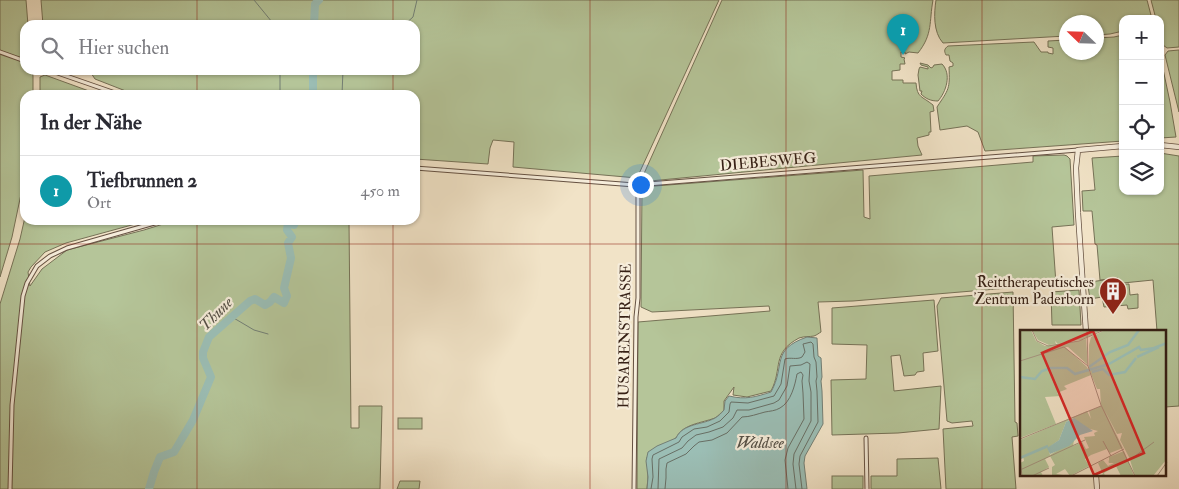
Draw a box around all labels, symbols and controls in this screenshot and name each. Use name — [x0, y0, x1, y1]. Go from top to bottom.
pin: 1 — [887, 14, 919, 55]
north arrow — [1059, 15, 1104, 60]
map controls — [1119, 15, 1164, 195]
button: + — [1119, 15, 1164, 60]
search box — [20, 20, 420, 75]
icon: search — [38, 34, 66, 62]
text: Hier suchen — [78, 36, 169, 60]
button: − — [1119, 60, 1164, 105]
button: locate — [1119, 105, 1164, 150]
text: In der Nähe — [40, 109, 142, 136]
street label: DIEBESWEG — [719, 148, 817, 176]
button: layers — [1119, 150, 1164, 195]
text: Tiefbrunnen 2 — [87, 169, 197, 193]
your location — [628, 172, 654, 198]
text: 1 — [53, 181, 59, 201]
text: 450 m — [361, 181, 400, 201]
text: Ort — [87, 193, 111, 213]
street label: HUSARENSTRASSE — [614, 263, 636, 409]
place label: Reittherapeutisches Zentrum Paderborn — [974, 273, 1094, 309]
building icon: Reittherapeutisches Zentrum Paderborn — [1098, 276, 1128, 315]
water label: Thune — [195, 293, 237, 335]
inset map — [1020, 330, 1166, 476]
water label: Waldsee — [736, 433, 785, 453]

